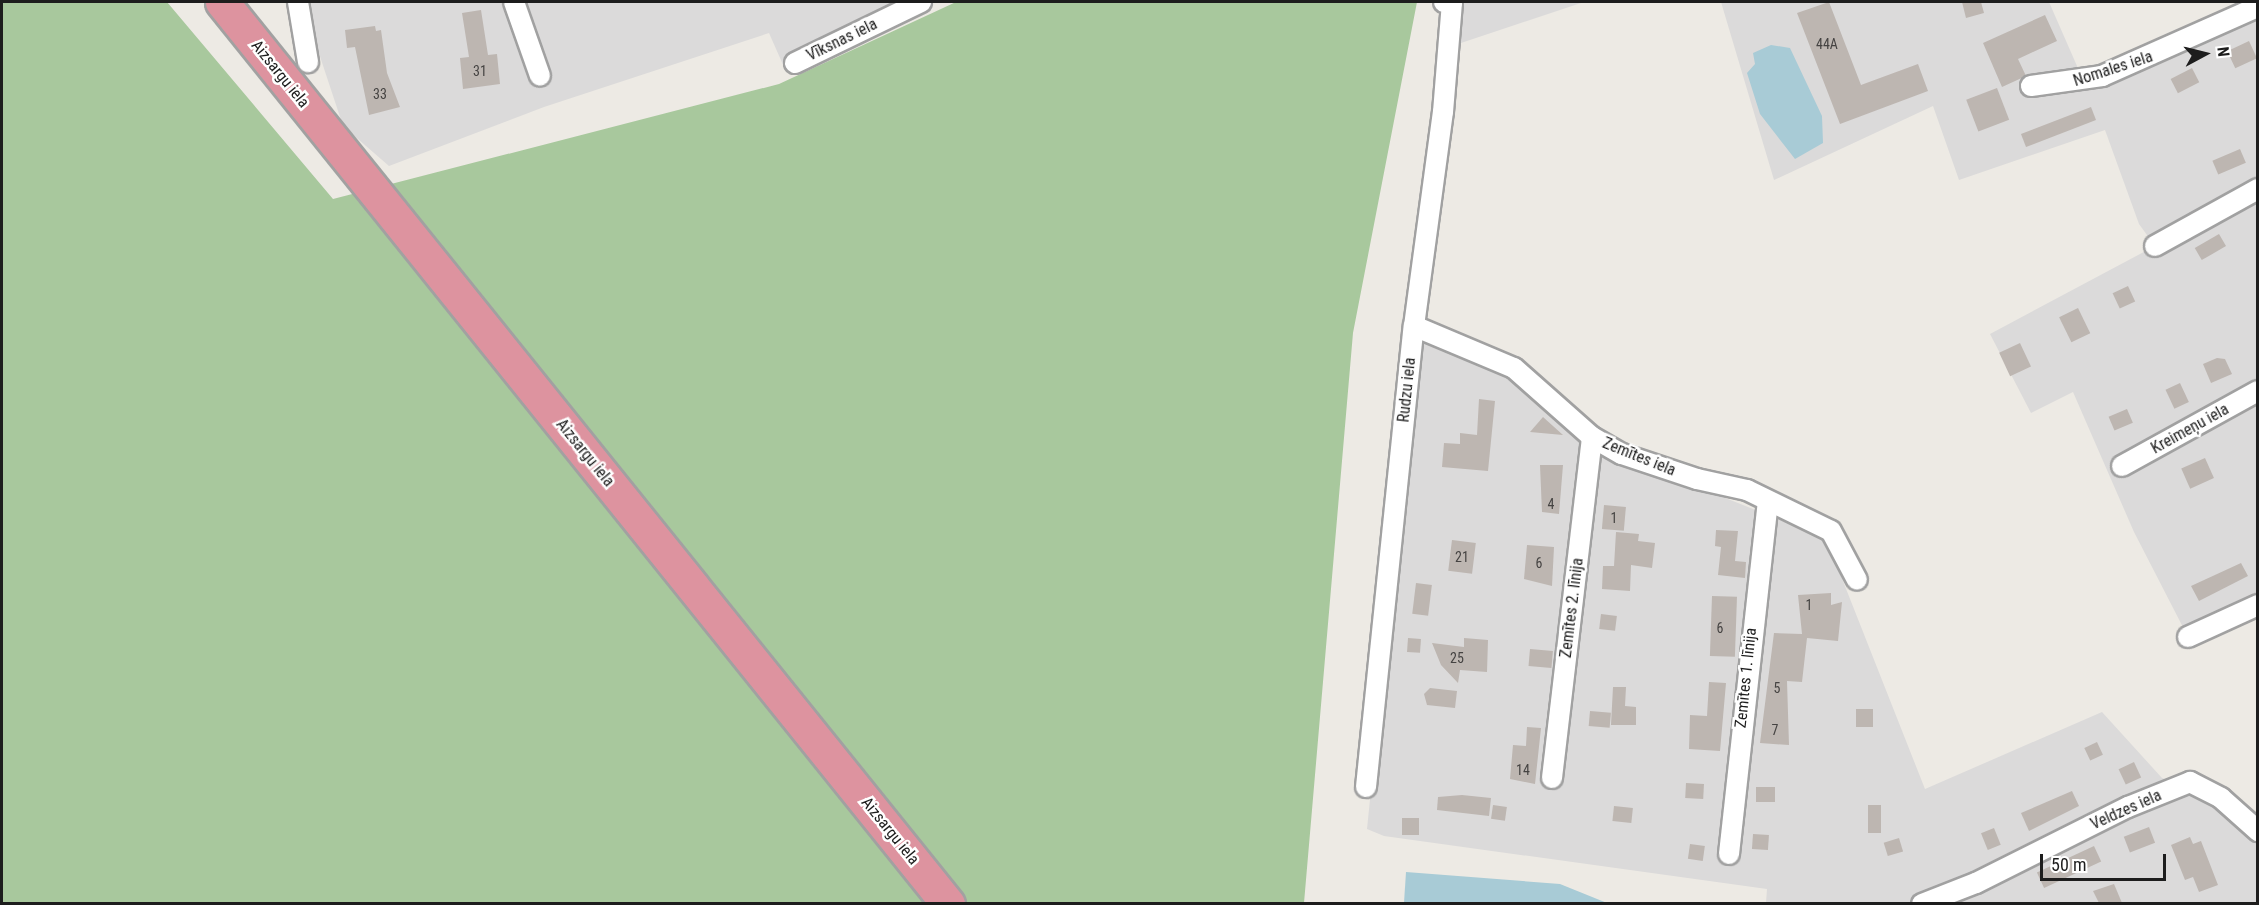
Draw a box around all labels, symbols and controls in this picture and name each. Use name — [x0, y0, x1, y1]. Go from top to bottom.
street label: Vīksnas iela — [804, 15, 880, 65]
north arrow — [2175, 24, 2235, 84]
street label: Aizsargu iela — [247, 36, 313, 112]
house number: 44A — [1816, 36, 1838, 52]
text: N — [2213, 46, 2233, 58]
street label: Nomales iela — [2071, 47, 2155, 91]
house number: 31 — [473, 63, 487, 79]
house number: 33 — [373, 86, 387, 102]
street label: Rudzu iela — [1394, 357, 1420, 423]
street label: Kreimeņu iela — [2148, 400, 2232, 458]
street label: Aizsargu iela — [552, 415, 618, 491]
street label: Zemītes iela — [1600, 434, 1678, 480]
house number: 4 — [1548, 496, 1554, 512]
house number: 1 — [1611, 510, 1617, 526]
house number: 21 — [1455, 549, 1469, 565]
house number: 6 — [1536, 555, 1542, 571]
street label: Zemītes 2. līnija — [1556, 557, 1588, 659]
house number: 1 — [1806, 597, 1812, 613]
house number: 6 — [1717, 620, 1723, 636]
street label: Zemītes 1. līnija — [1731, 627, 1761, 729]
house number: 25 — [1450, 650, 1464, 666]
house number: 5 — [1774, 680, 1780, 696]
house number: 7 — [1772, 722, 1778, 738]
house number: 14 — [1516, 762, 1530, 778]
street label: Veldzes iela — [2088, 786, 2164, 834]
street label: Aizsargu iela — [857, 793, 923, 869]
scale bar — [2043, 842, 2169, 880]
text: 50 m — [2051, 854, 2086, 875]

